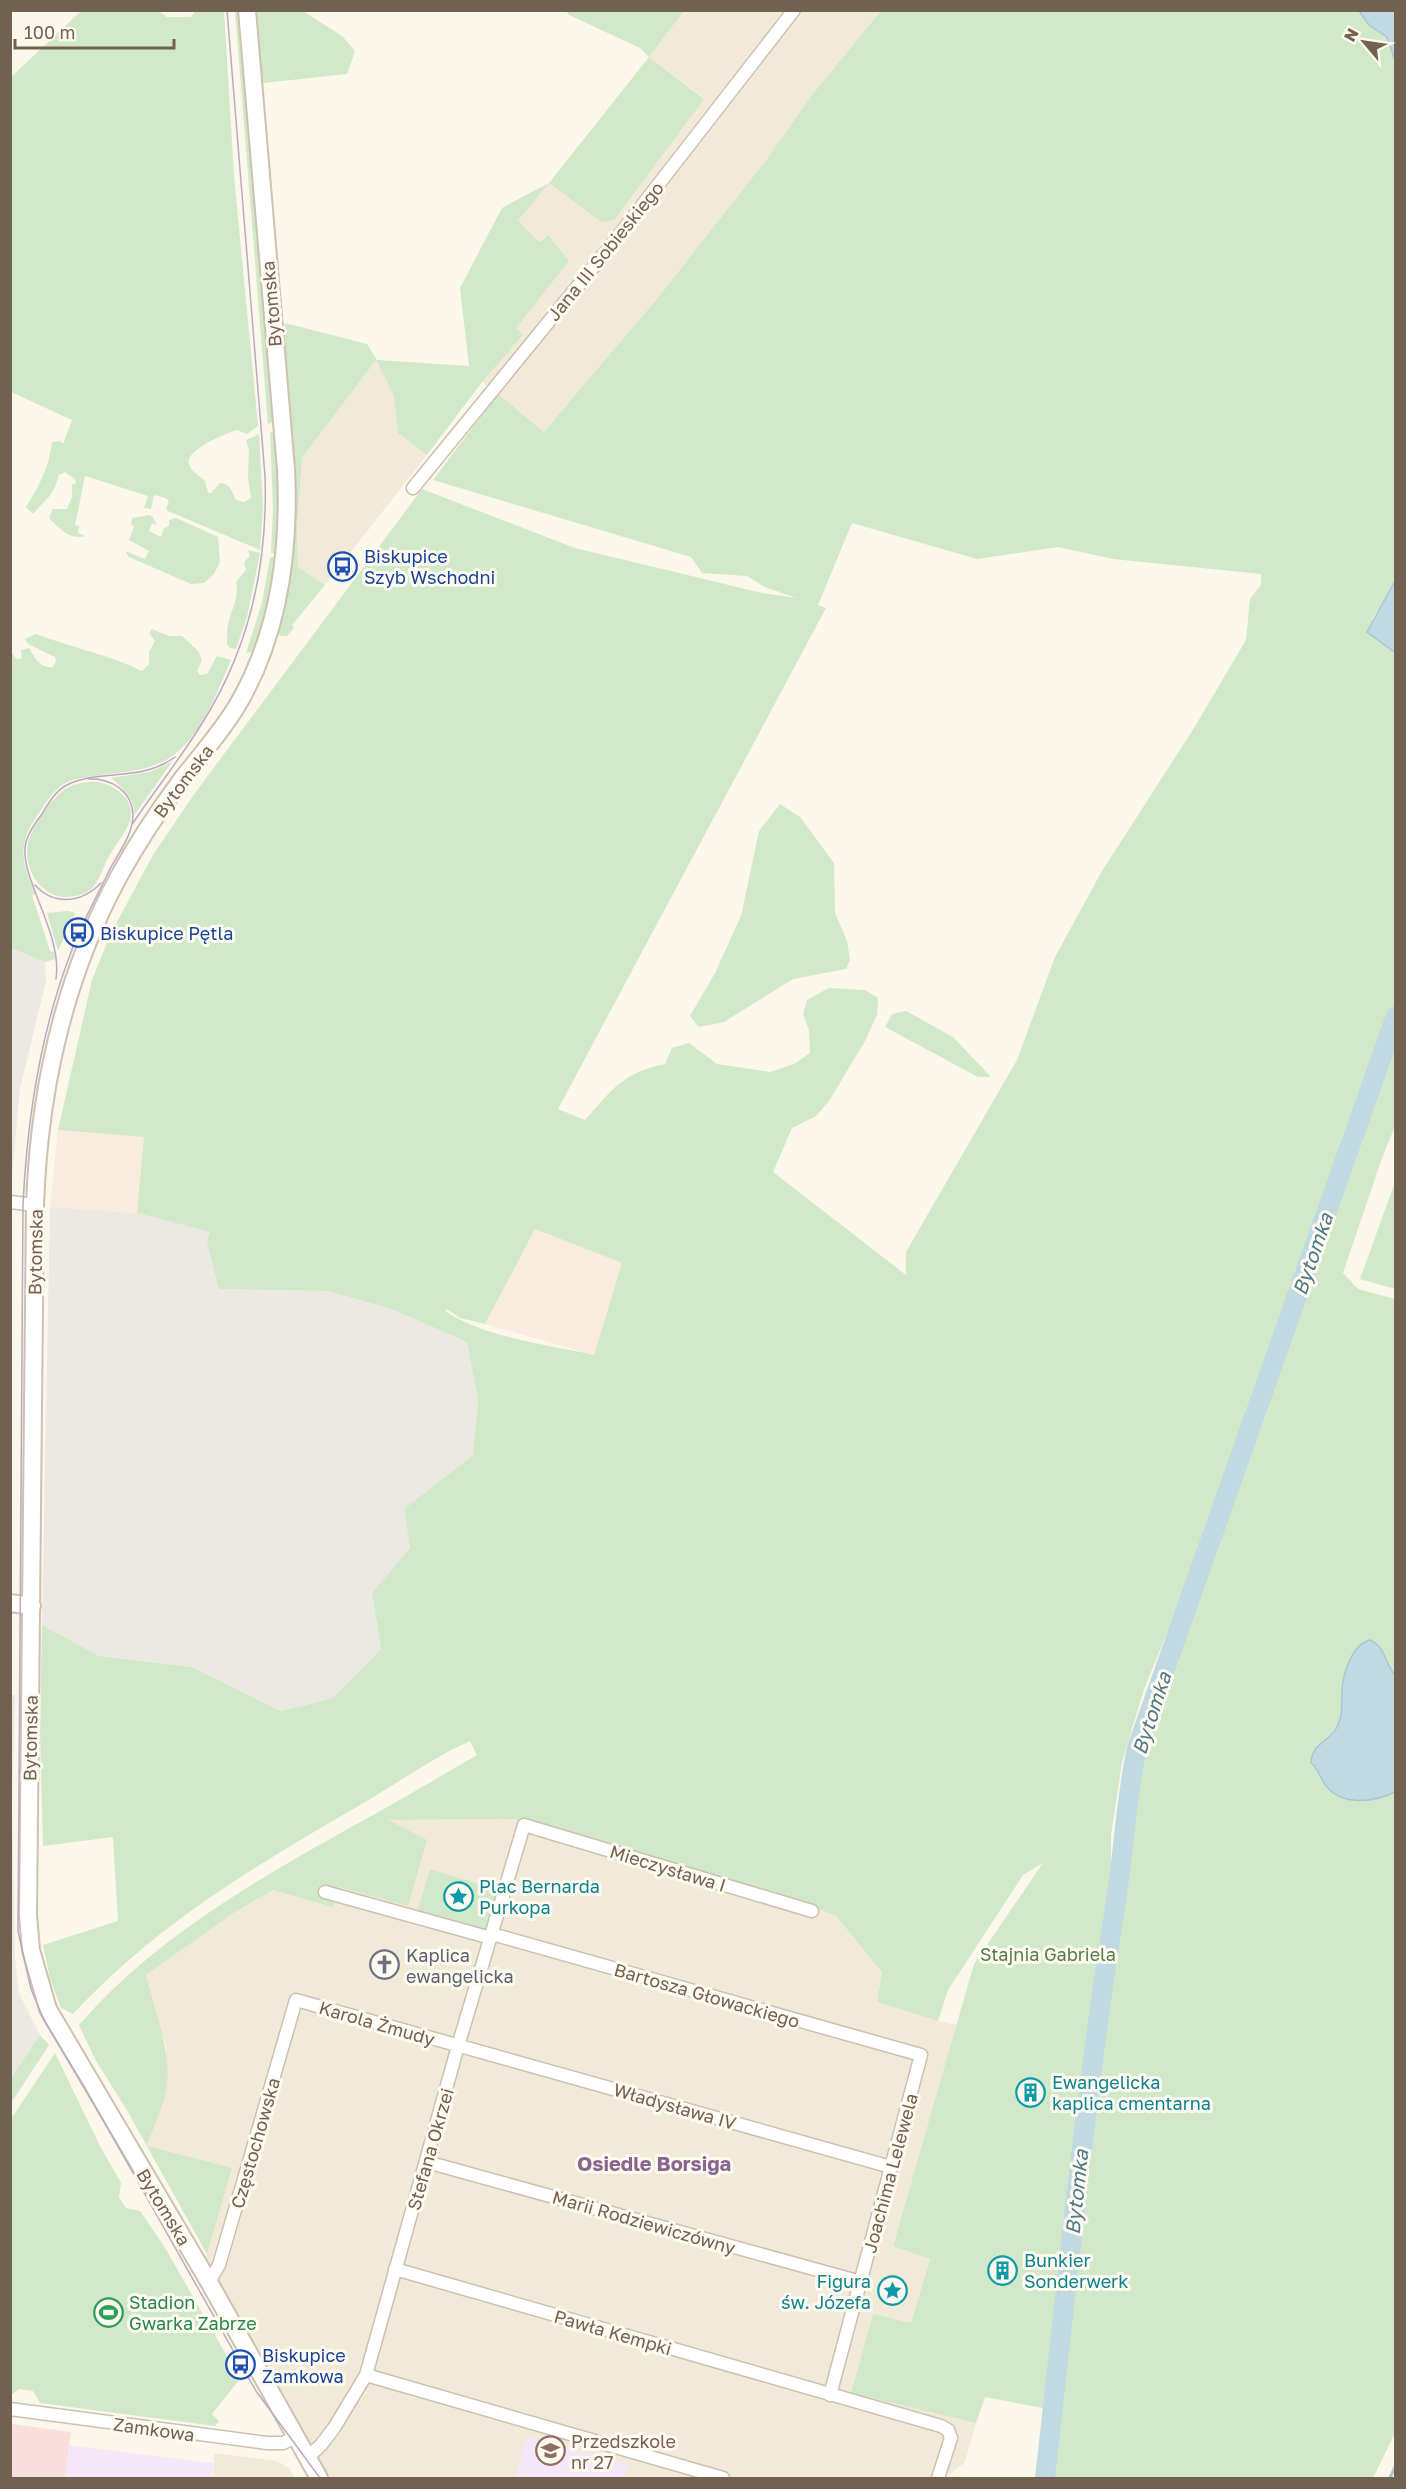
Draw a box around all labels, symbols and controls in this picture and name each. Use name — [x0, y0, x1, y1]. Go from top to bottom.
scale bar — [15, 12, 174, 50]
north arrow — [1334, 12, 1394, 72]
text: 100 m — [24, 21, 75, 43]
text: N — [1339, 25, 1363, 45]
street label: Jana III Sobieskiego — [542, 177, 668, 325]
street label: Bytomska — [256, 260, 286, 348]
place label: Biskupice Szyb Wschodni — [364, 545, 495, 588]
bus stop icon: Biskupice Szyb Wschodni — [327, 550, 359, 582]
street label: Bytomska — [148, 740, 218, 822]
bus stop icon: Biskupice Pętla — [63, 917, 95, 949]
place label: Biskupice Pętla — [100, 922, 233, 944]
street label: Bytomska — [23, 1209, 47, 1295]
water label: Bytomka — [1287, 1209, 1338, 1298]
water label: Bytomka — [1126, 1668, 1177, 1757]
street label: Bytomska — [18, 1695, 42, 1781]
street label: Mieczysława I — [607, 1840, 729, 1896]
place label: Plac Bernarda Purkopa — [479, 1875, 600, 1918]
place icon: Plac Bernarda Purkopa — [442, 1880, 474, 1912]
park label: Stajnia Gabriela — [980, 1943, 1116, 1965]
place label: Kaplica ewangelicka — [406, 1944, 514, 1987]
church icon: Kaplica ewangelicka — [369, 1949, 401, 1981]
street label: Bartosza Głowackiego — [612, 1958, 802, 2032]
street label: Karola Żmudy — [317, 1996, 437, 2050]
place label: Ewangelicka kaplica cmentarna — [1052, 2071, 1211, 2114]
street label: Częstochowska — [226, 2075, 284, 2211]
building icon: Ewangelicka kaplica cmentarna — [1015, 2076, 1047, 2108]
street label: Władysława IV — [611, 2078, 739, 2134]
street label: Stefana Okrzei — [402, 2085, 458, 2213]
street label: Joachima Lelewela — [858, 2091, 922, 2255]
water label: Bytomka — [1060, 2148, 1093, 2236]
district label: Osiedle Borsiga — [577, 2151, 731, 2175]
street label: Bytomska — [132, 2164, 196, 2250]
street label: Marii Rodziewiczówny — [550, 2185, 738, 2259]
place label: Bunkier Sonderwerk — [1024, 2249, 1128, 2292]
building icon: Bunkier Sonderwerk — [987, 2254, 1019, 2286]
place label: Figura św. Józefa — [781, 2270, 871, 2313]
place icon: Figura św. Józefa — [876, 2275, 908, 2307]
place label: Stadion Gwarka Zabrze — [129, 2291, 257, 2334]
sports icon: Stadion Gwarka Zabrze — [92, 2296, 124, 2328]
street label: Pawła Kempki — [552, 2305, 674, 2359]
place label: Biskupice Zamkowa — [262, 2344, 346, 2387]
bus stop icon: Biskupice Zamkowa — [225, 2349, 257, 2381]
street label: Zamkowa — [112, 2412, 196, 2446]
place label: Przedszkole nr 27 — [571, 2430, 676, 2473]
school or university icon: Przedszkole nr 27 — [534, 2435, 566, 2467]

